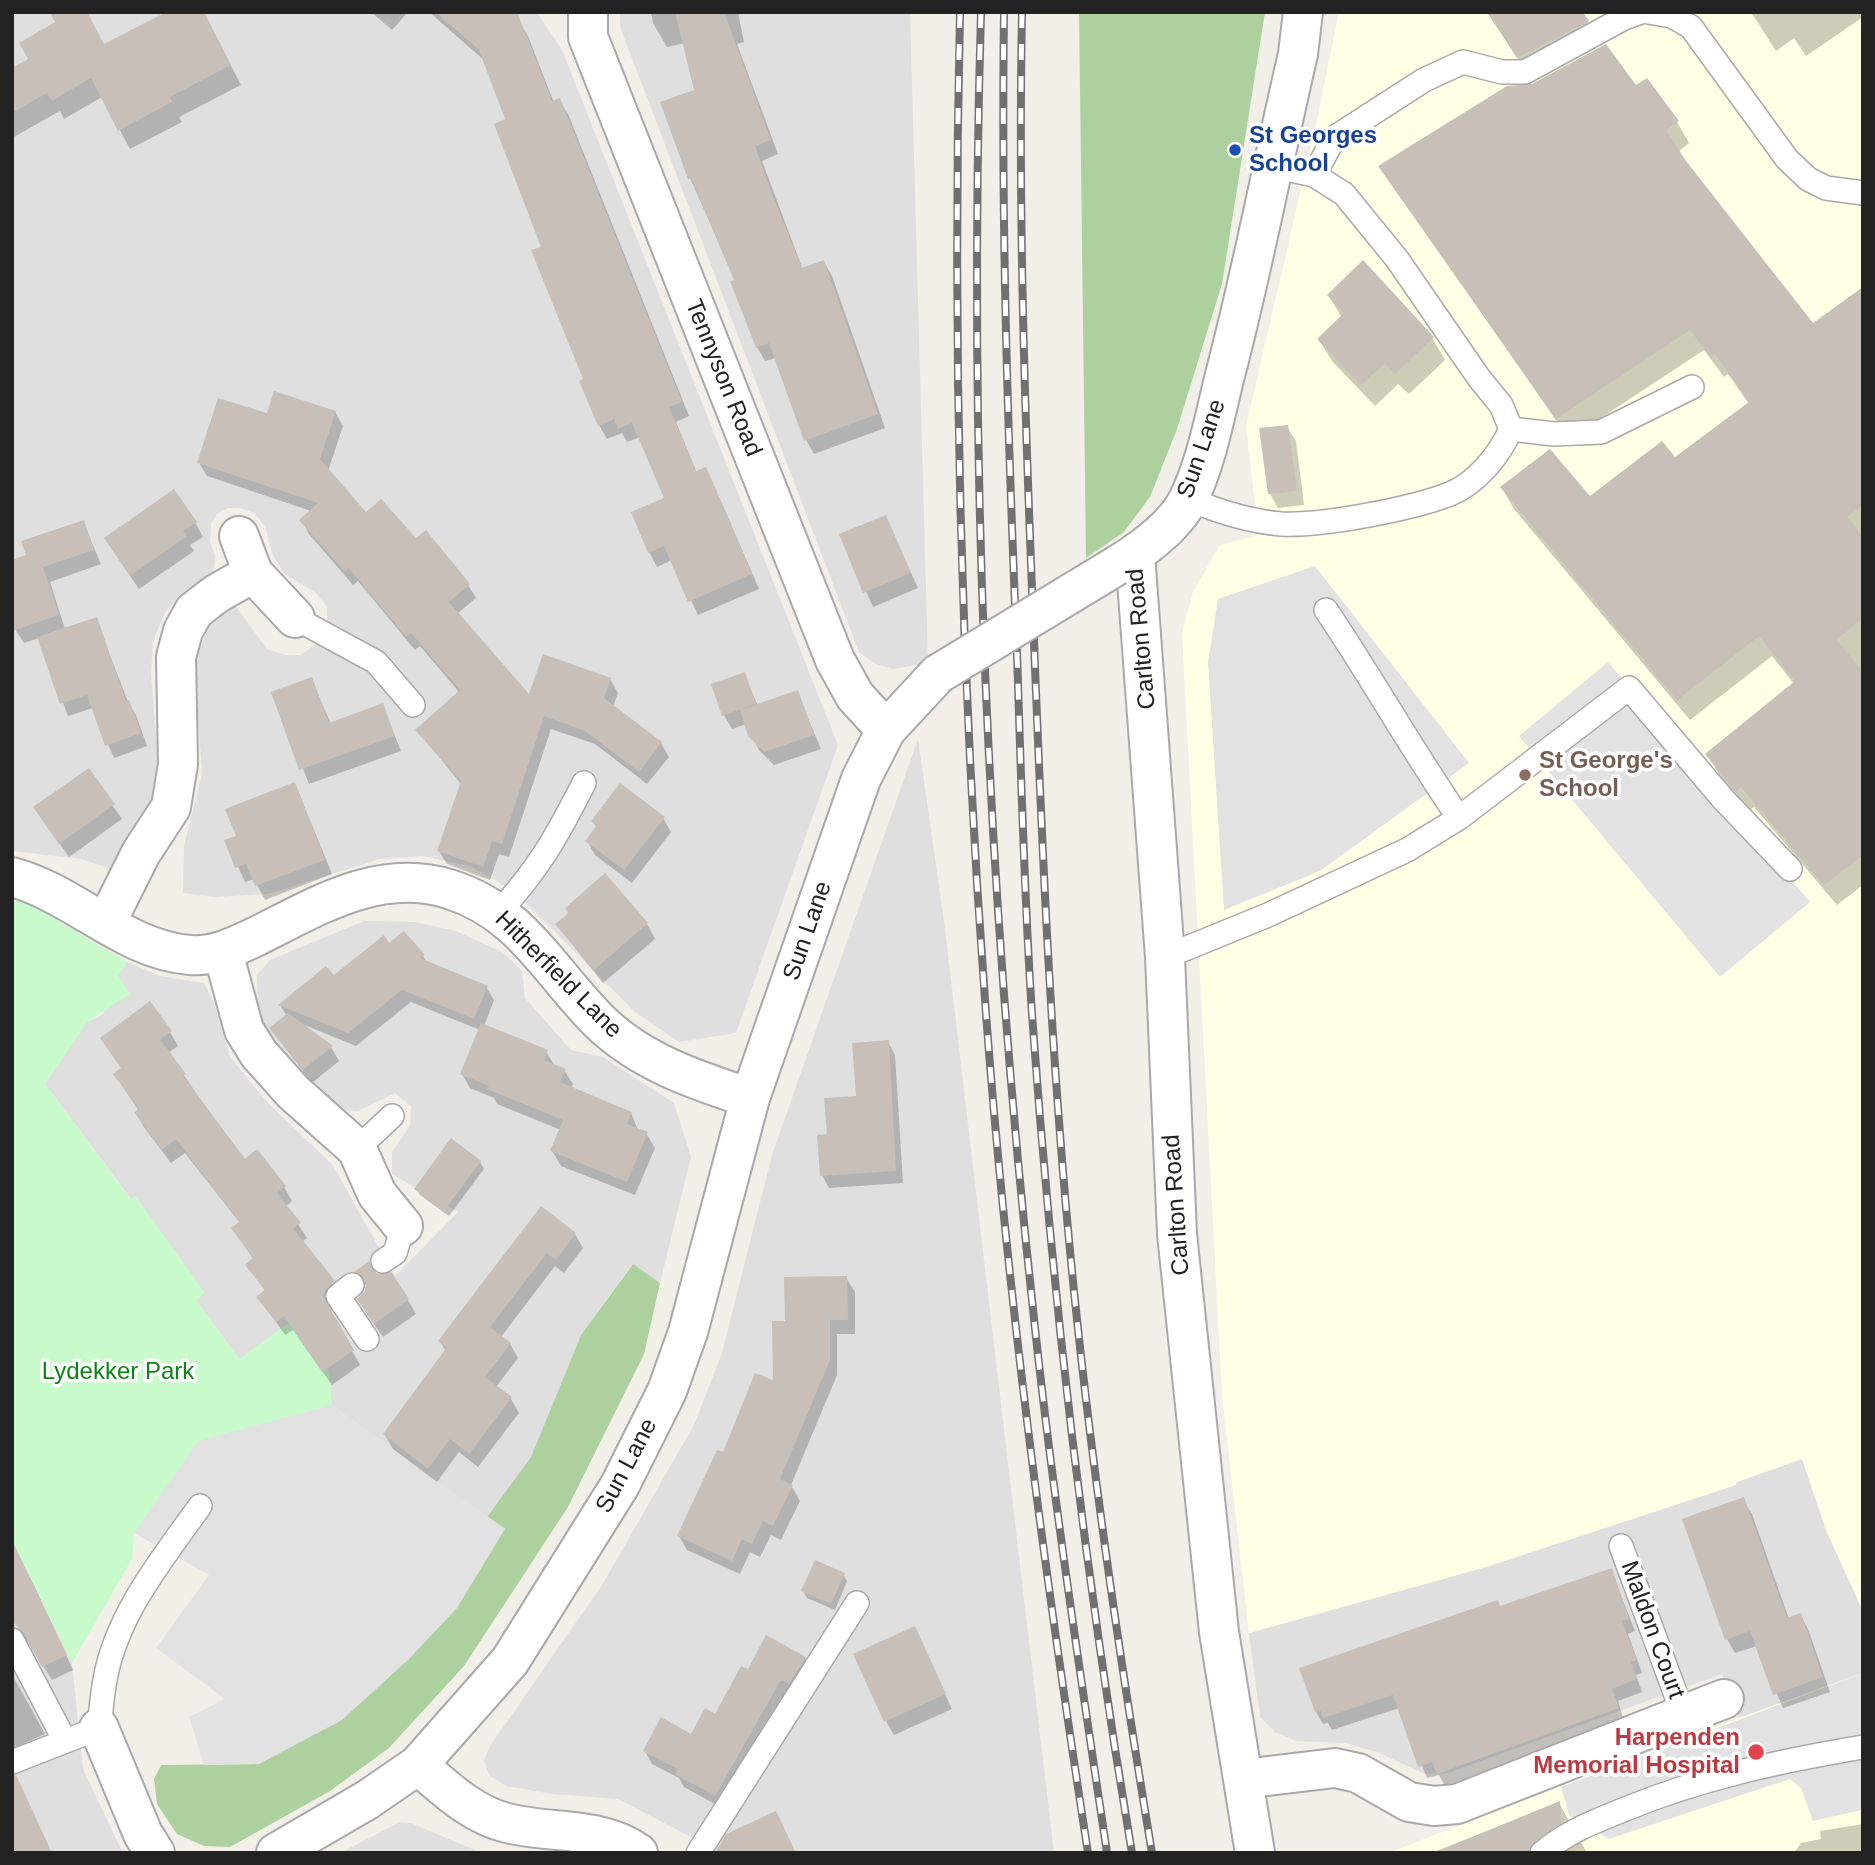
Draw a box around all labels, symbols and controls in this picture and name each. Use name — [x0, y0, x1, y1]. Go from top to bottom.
place label: St Georges School — [1249, 122, 1377, 178]
marker: St Georges School — [1227, 142, 1243, 158]
street label: Tennyson Road — [678, 295, 768, 461]
street label: Sun Lane — [1172, 396, 1232, 502]
street label: Carlton Road — [1121, 567, 1163, 711]
place label: St George's School — [1539, 747, 1673, 803]
marker: St George's School — [1517, 767, 1533, 783]
street label: Sun Lane — [778, 878, 838, 984]
street label: Hitherfield Lane — [488, 905, 628, 1045]
street label: Carlton Road — [1158, 1133, 1196, 1277]
park label: Lydekker Park — [42, 1358, 194, 1386]
street label: Sun Lane — [590, 1414, 664, 1518]
street label: Maldon Court — [1614, 1557, 1690, 1703]
place label: Harpenden Memorial Hospital — [1533, 1724, 1740, 1780]
marker: Harpenden Memorial Hospital — [1746, 1742, 1766, 1762]

